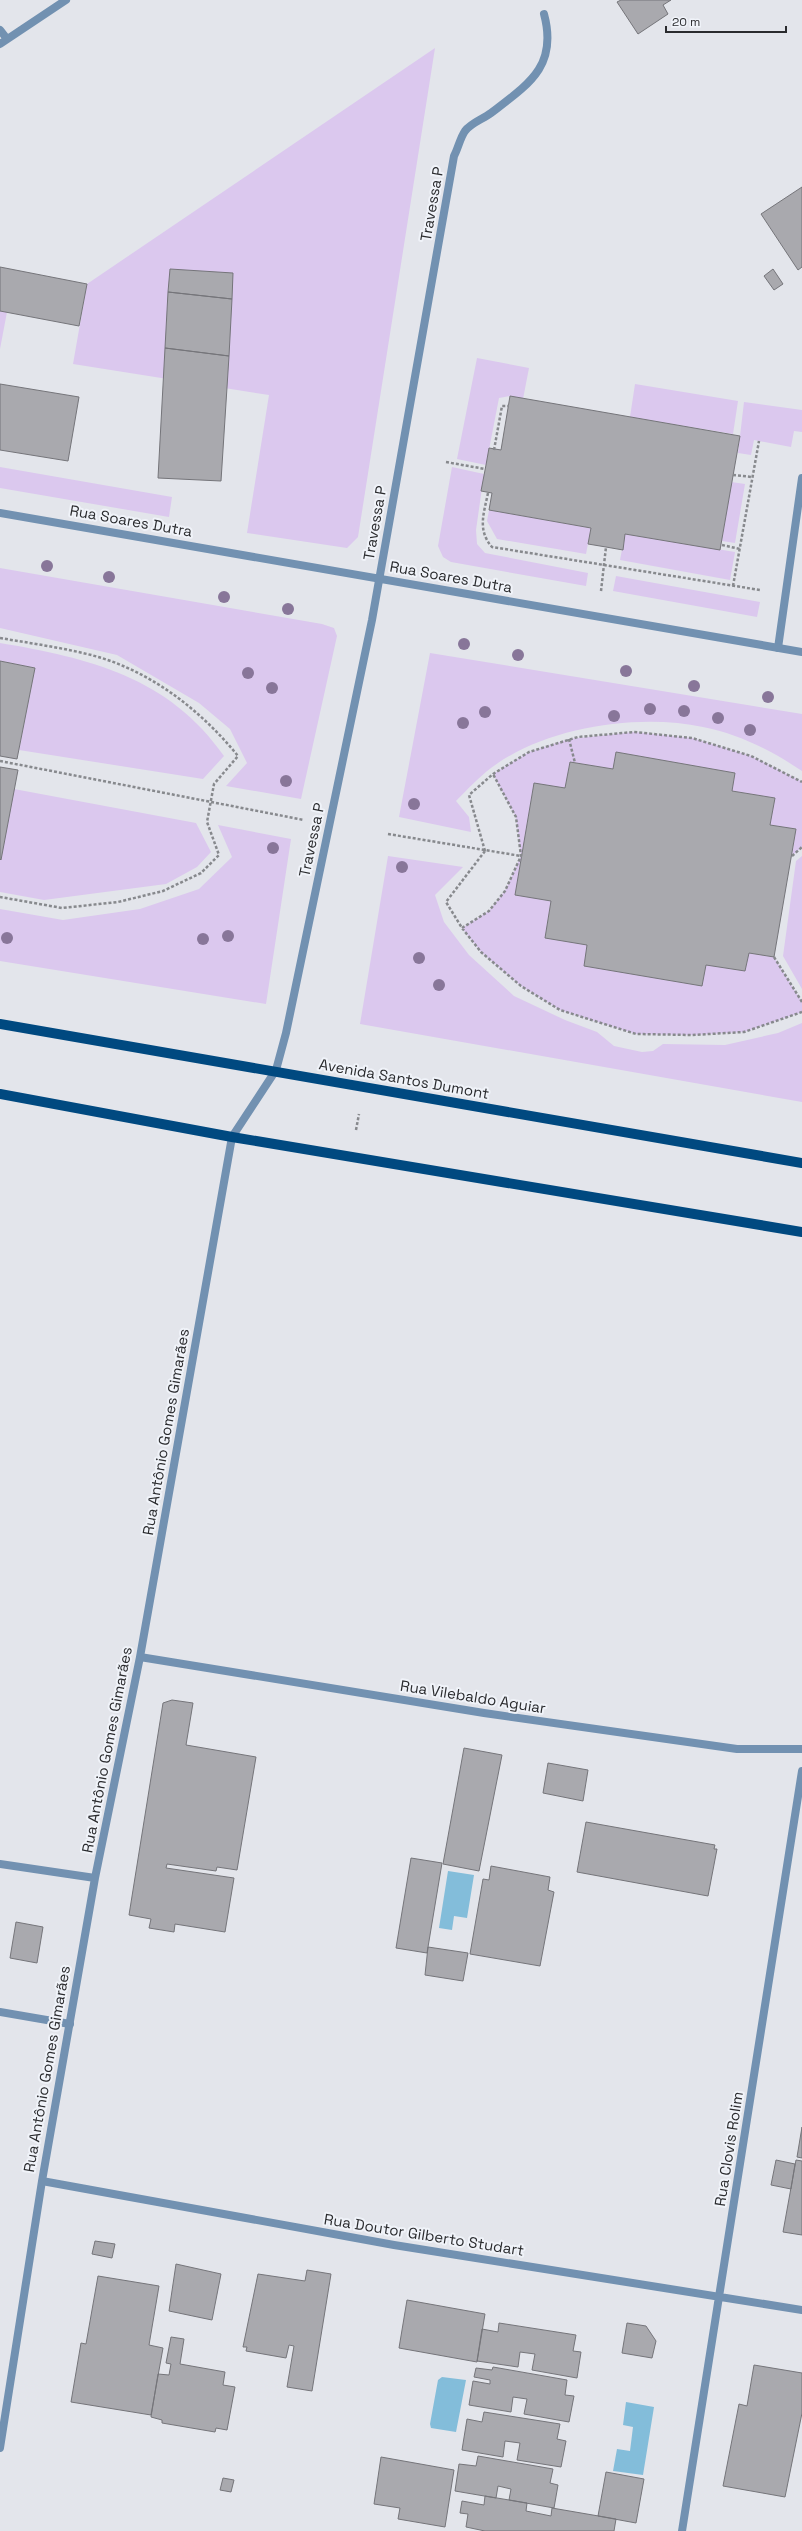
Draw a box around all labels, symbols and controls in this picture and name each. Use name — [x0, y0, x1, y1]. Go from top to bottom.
scale bar — [666, 8, 786, 34]
text: 20 m — [672, 14, 700, 30]
street label: Travessa P — [416, 165, 447, 243]
street label: Travessa P — [359, 484, 390, 562]
street label: Rua Soares Dutra — [68, 500, 194, 541]
street label: Rua Soares Dutra — [388, 556, 514, 597]
street label: Travessa P — [294, 801, 329, 879]
street label: Avenida Santos Dumont — [317, 1054, 491, 1103]
street label: Rua Antônio Gomes Gimarães — [138, 1327, 193, 1537]
street label: Rua Antônio Gomes Gimarães — [77, 1645, 136, 1855]
street label: Rua Vilebaldo Aguiar — [399, 1676, 548, 1717]
street label: Rua Antônio Gomes Gimarães — [19, 1964, 74, 2174]
street label: Rua Clovis Rolim — [710, 2090, 747, 2208]
street label: Rua Doutor Gilberto Studart — [323, 2209, 526, 2260]

